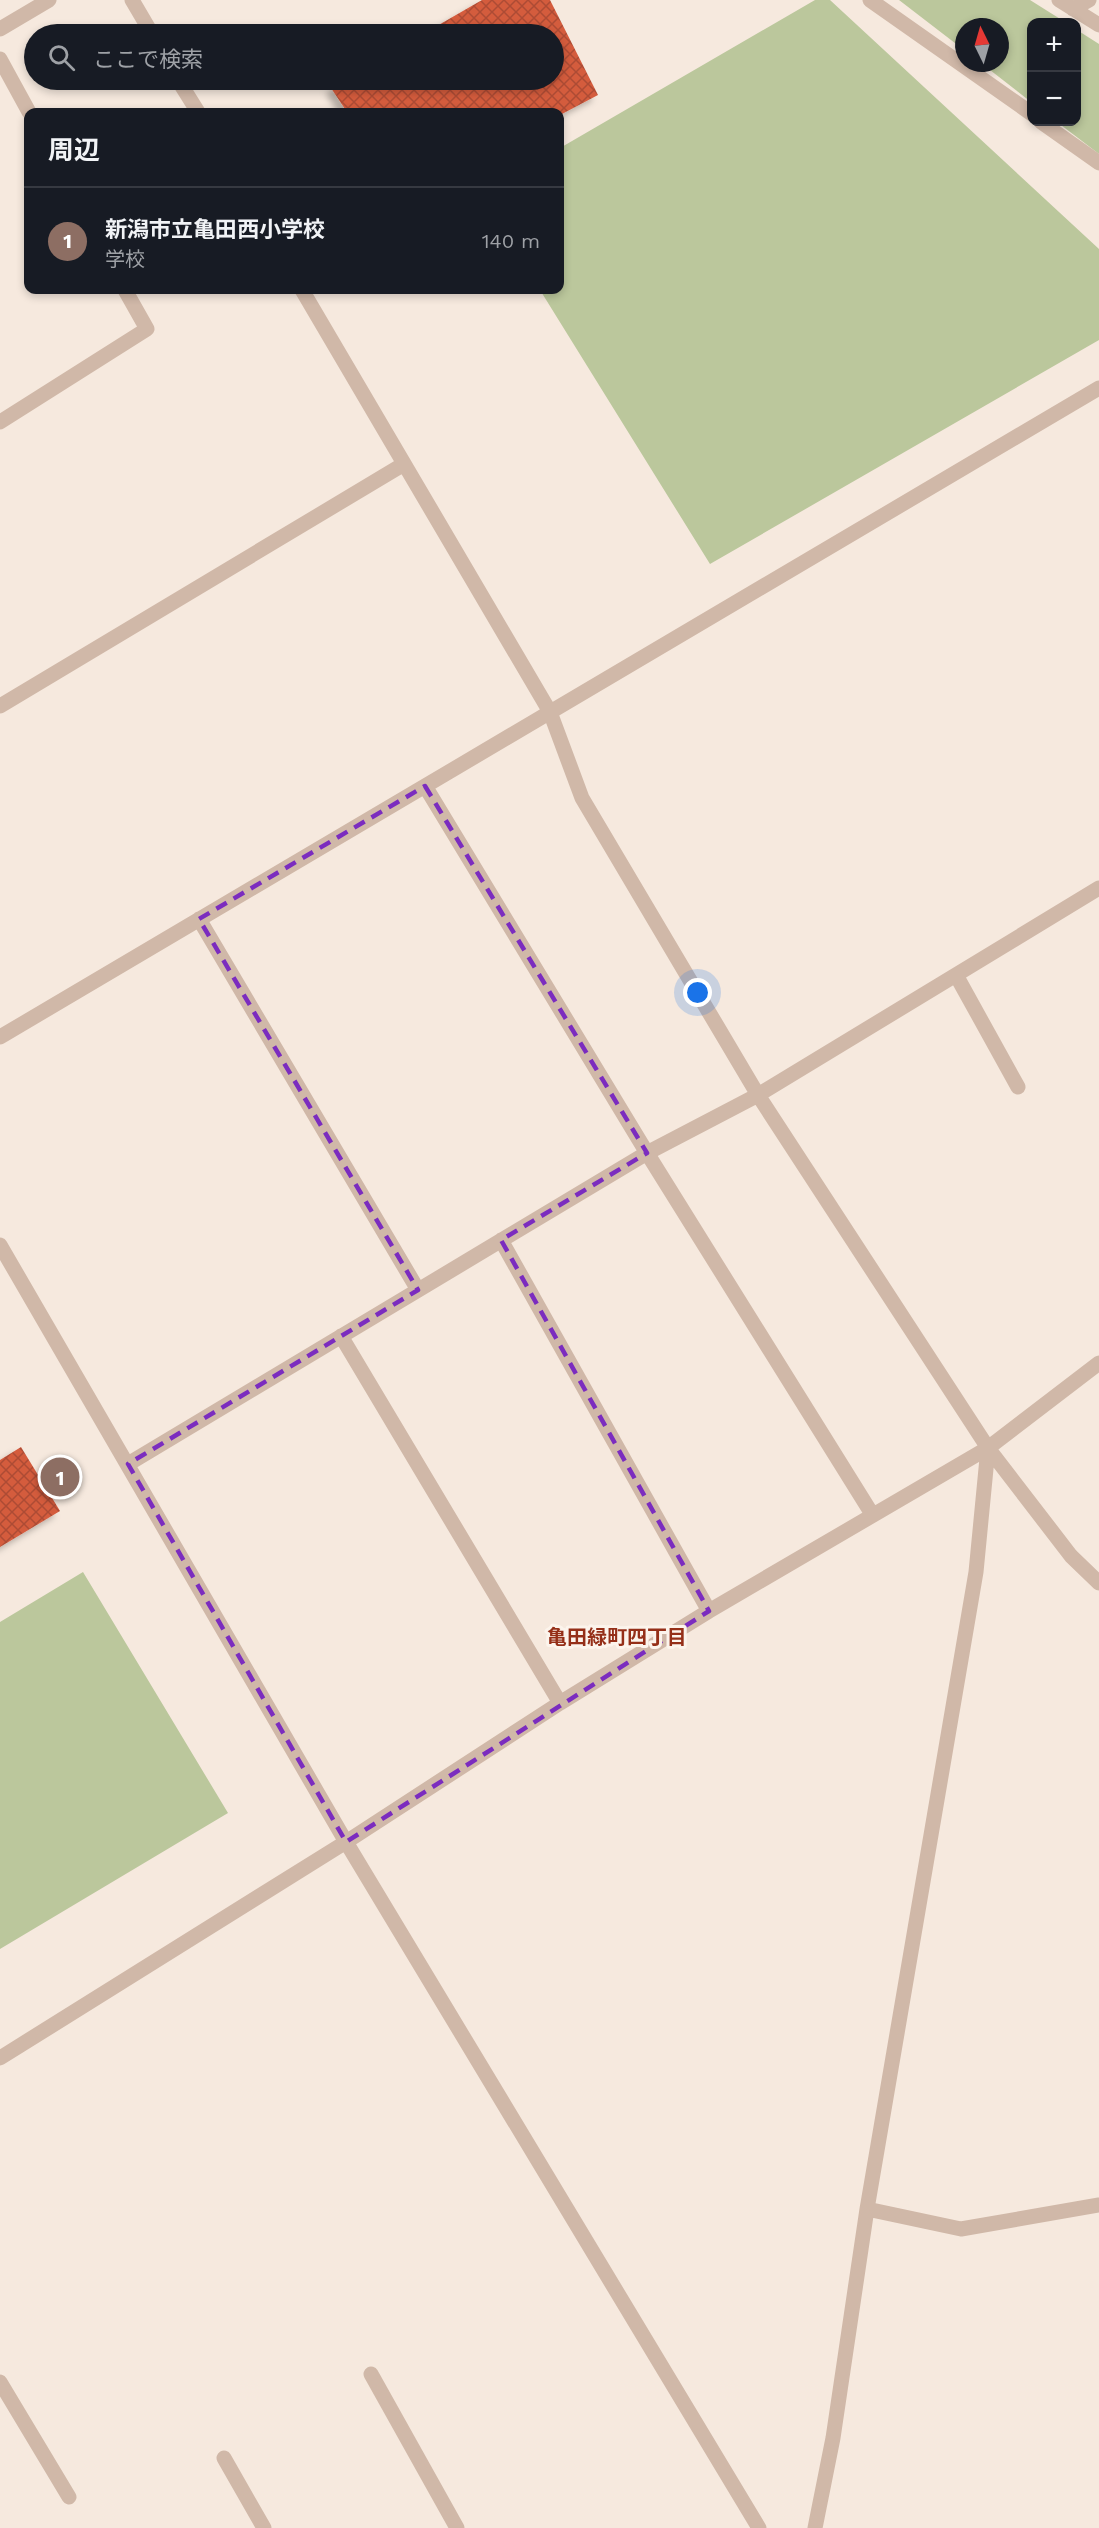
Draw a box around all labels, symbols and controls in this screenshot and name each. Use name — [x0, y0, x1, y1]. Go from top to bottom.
north arrow — [955, 18, 1009, 72]
map controls — [1027, 18, 1081, 126]
button: + — [1027, 18, 1081, 72]
search box — [24, 24, 564, 90]
icon: search — [45, 41, 78, 74]
text: ここで検索 — [93, 47, 203, 72]
button: − — [1027, 72, 1081, 126]
text: 周辺 — [48, 135, 100, 165]
text: 新潟市立亀田西小学校 — [105, 217, 325, 242]
text: 1 — [63, 229, 72, 253]
text: 140 m — [482, 229, 540, 253]
text: 学校 — [105, 247, 145, 271]
your location — [683, 978, 712, 1007]
pin: 1 — [40, 1454, 80, 1500]
district label: 亀田緑町四丁目 — [547, 1625, 687, 1649]

